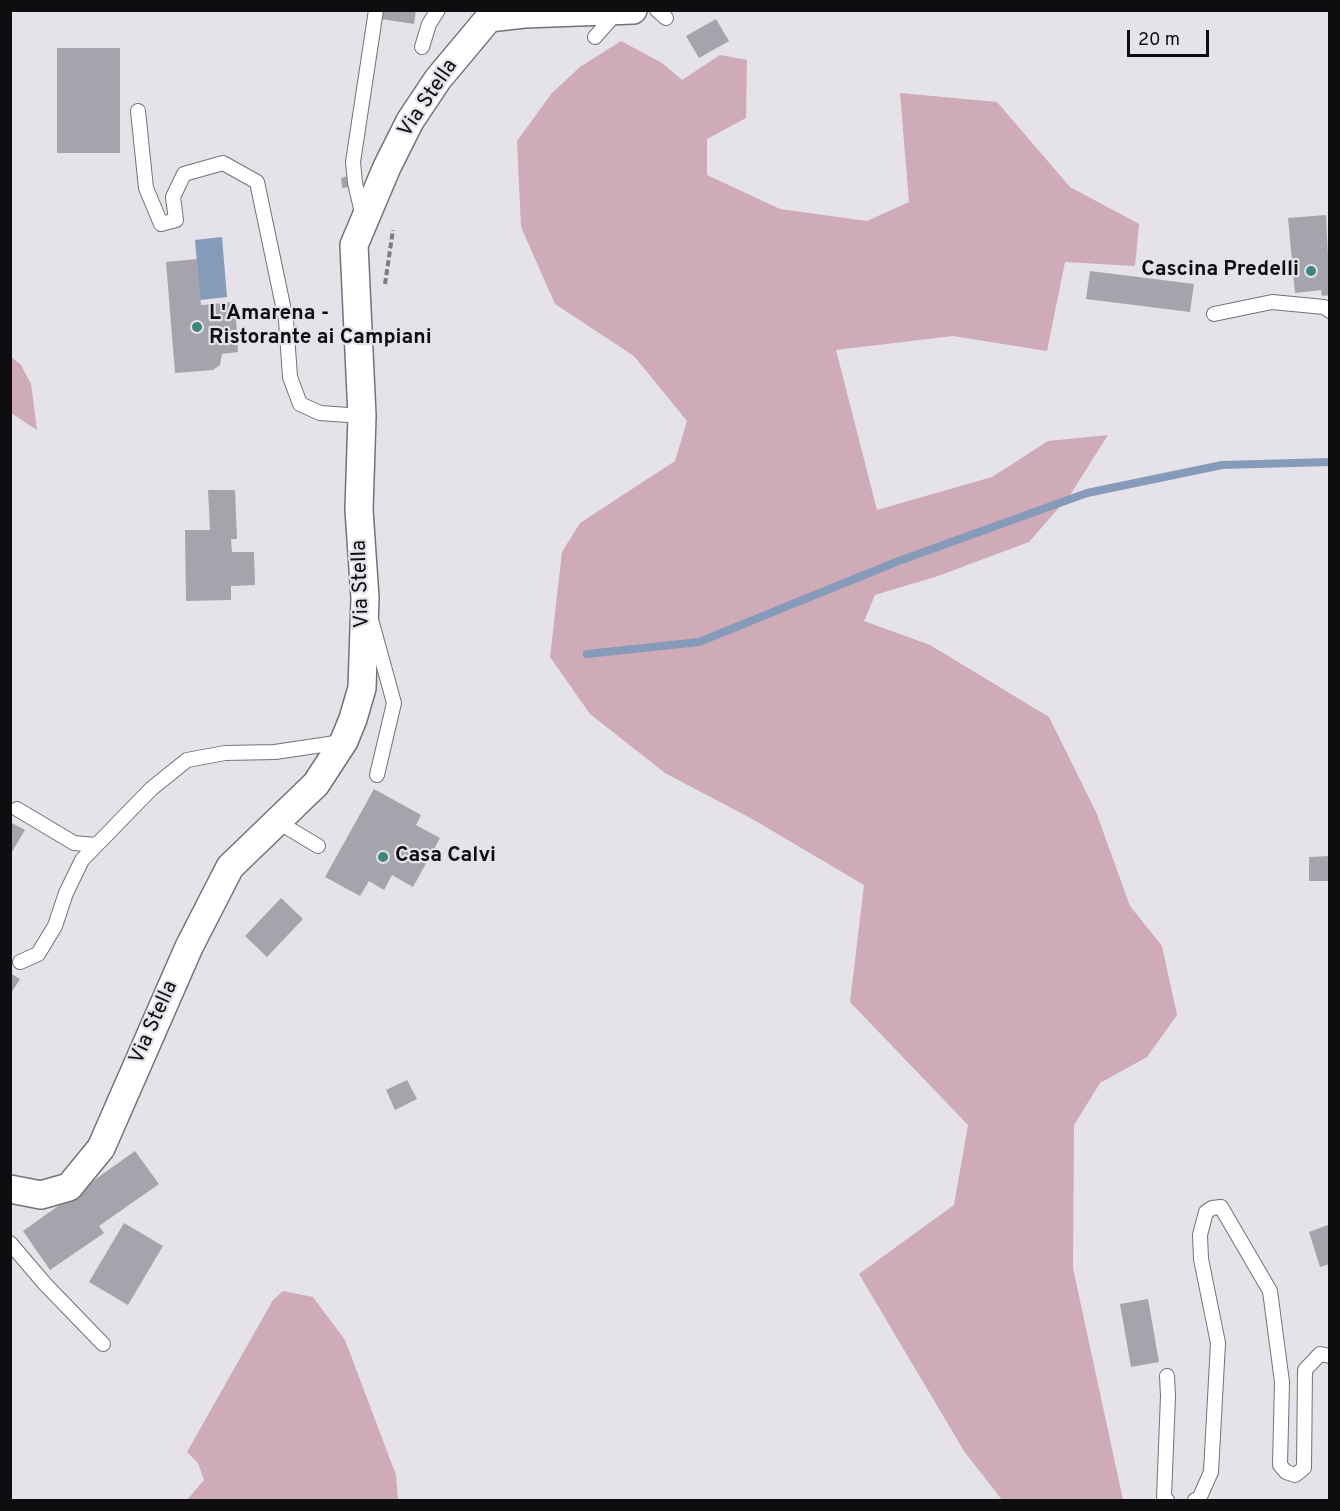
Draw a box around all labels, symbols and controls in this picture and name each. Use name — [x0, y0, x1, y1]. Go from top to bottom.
scale bar — [1130, 18, 1212, 56]
text: 20 m — [1138, 29, 1180, 52]
street label: Via Stella — [394, 55, 464, 143]
place label: Cascina Predelli — [1141, 258, 1299, 284]
marker: Cascina Predelli — [1304, 264, 1318, 278]
place label: L'Amarena - Ristorante ai Campiani — [209, 302, 432, 352]
marker: L'Amarena - Ristorante ai Campiani — [190, 320, 204, 334]
street label: Via Stella — [348, 539, 376, 629]
place label: Casa Calvi — [395, 844, 496, 870]
marker: Casa Calvi — [376, 850, 390, 864]
street label: Via Stella — [126, 977, 184, 1069]

